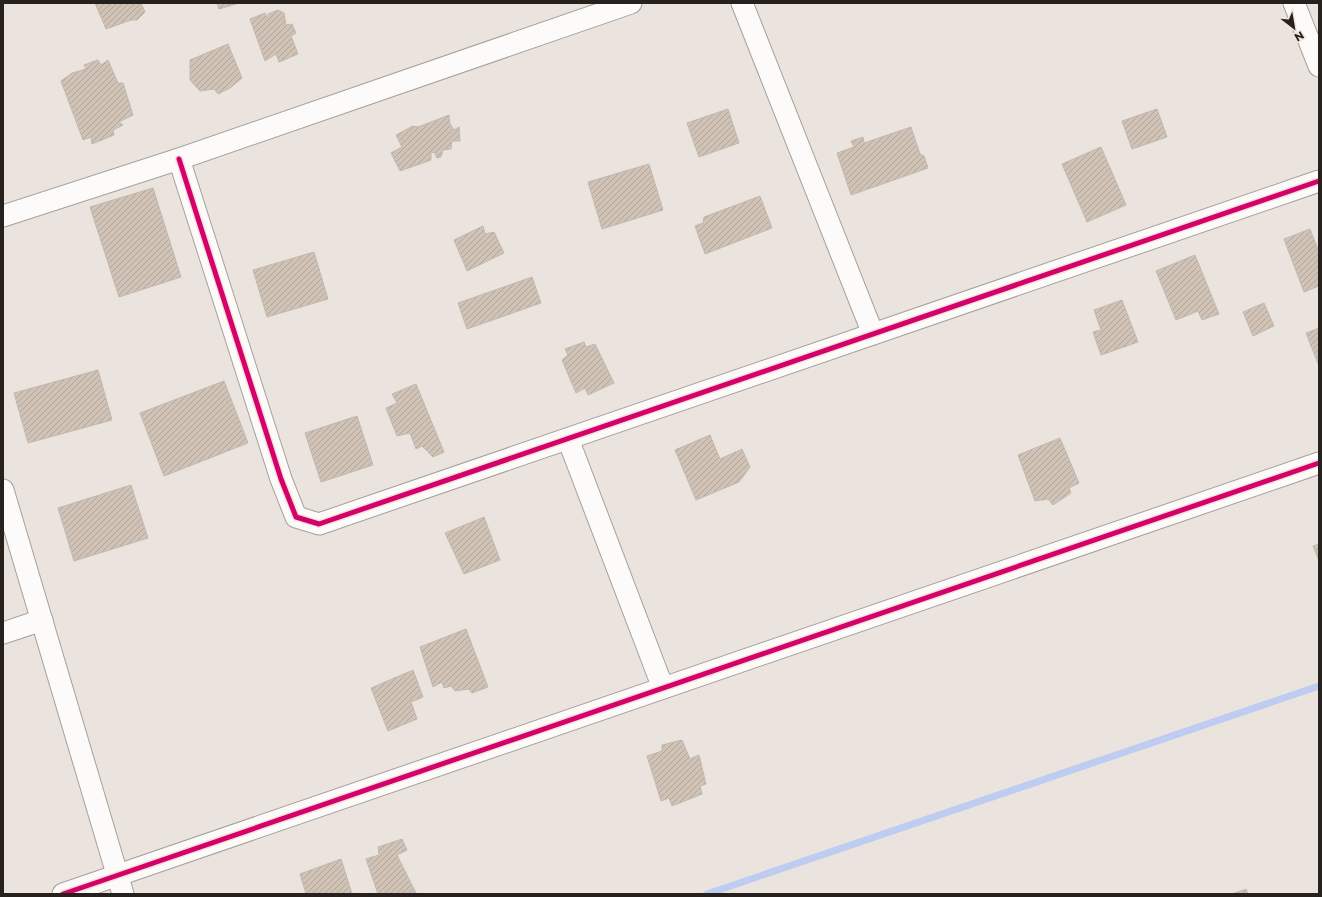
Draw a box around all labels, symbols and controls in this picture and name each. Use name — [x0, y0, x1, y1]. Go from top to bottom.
north arrow — [1274, 8, 1314, 48]
text: N — [1292, 28, 1307, 45]

